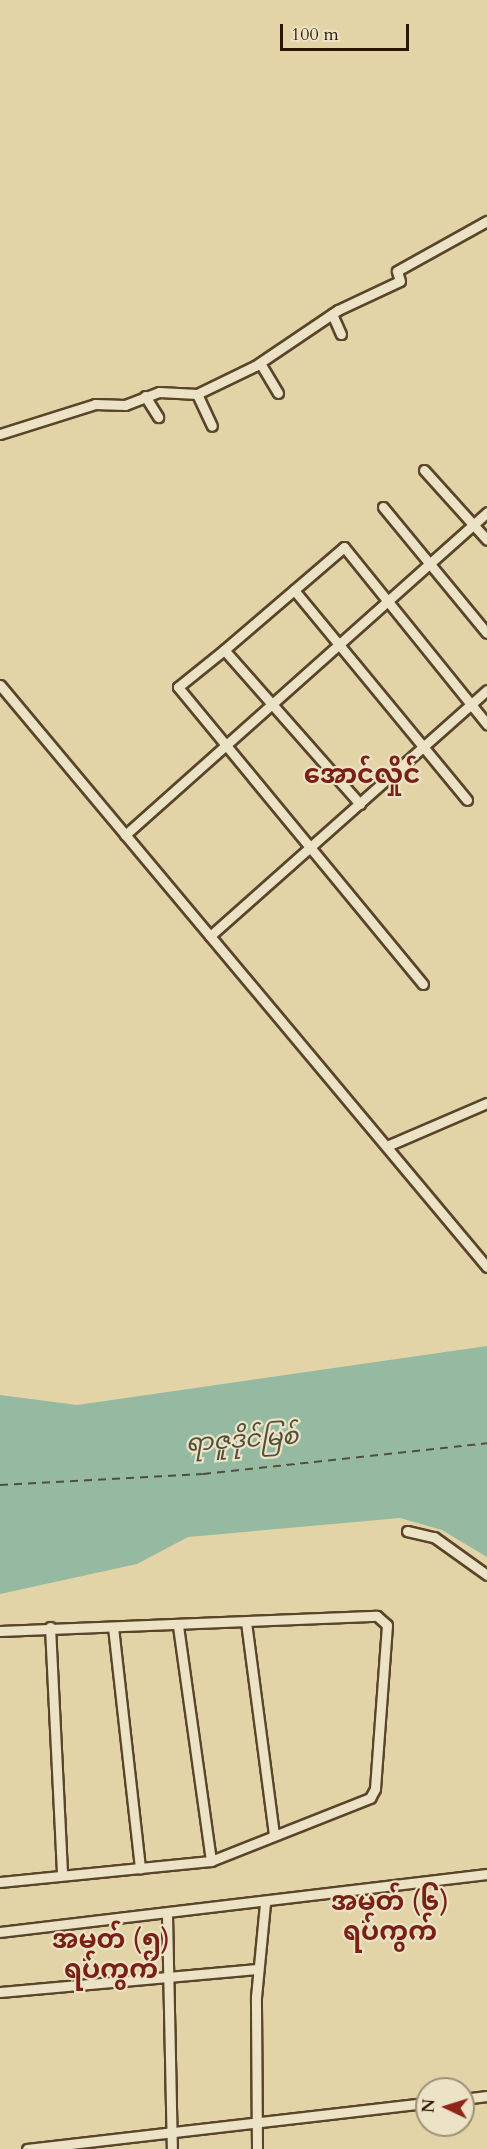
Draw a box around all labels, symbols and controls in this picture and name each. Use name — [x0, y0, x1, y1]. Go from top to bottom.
scale bar — [283, 12, 412, 50]
text: 100 m — [291, 22, 339, 47]
district label: အောင်လှိုင် — [304, 759, 420, 791]
water label: ရာဇူဒိုင်မြစ် — [185, 1422, 299, 1458]
district label: အမှတ် (၆) ရပ်ကွက် — [331, 1886, 449, 1948]
district label: အမှတ် (၅) ရပ်ကွက် — [52, 1924, 170, 1985]
north arrow — [415, 2077, 475, 2137]
text: N — [418, 2098, 440, 2114]

